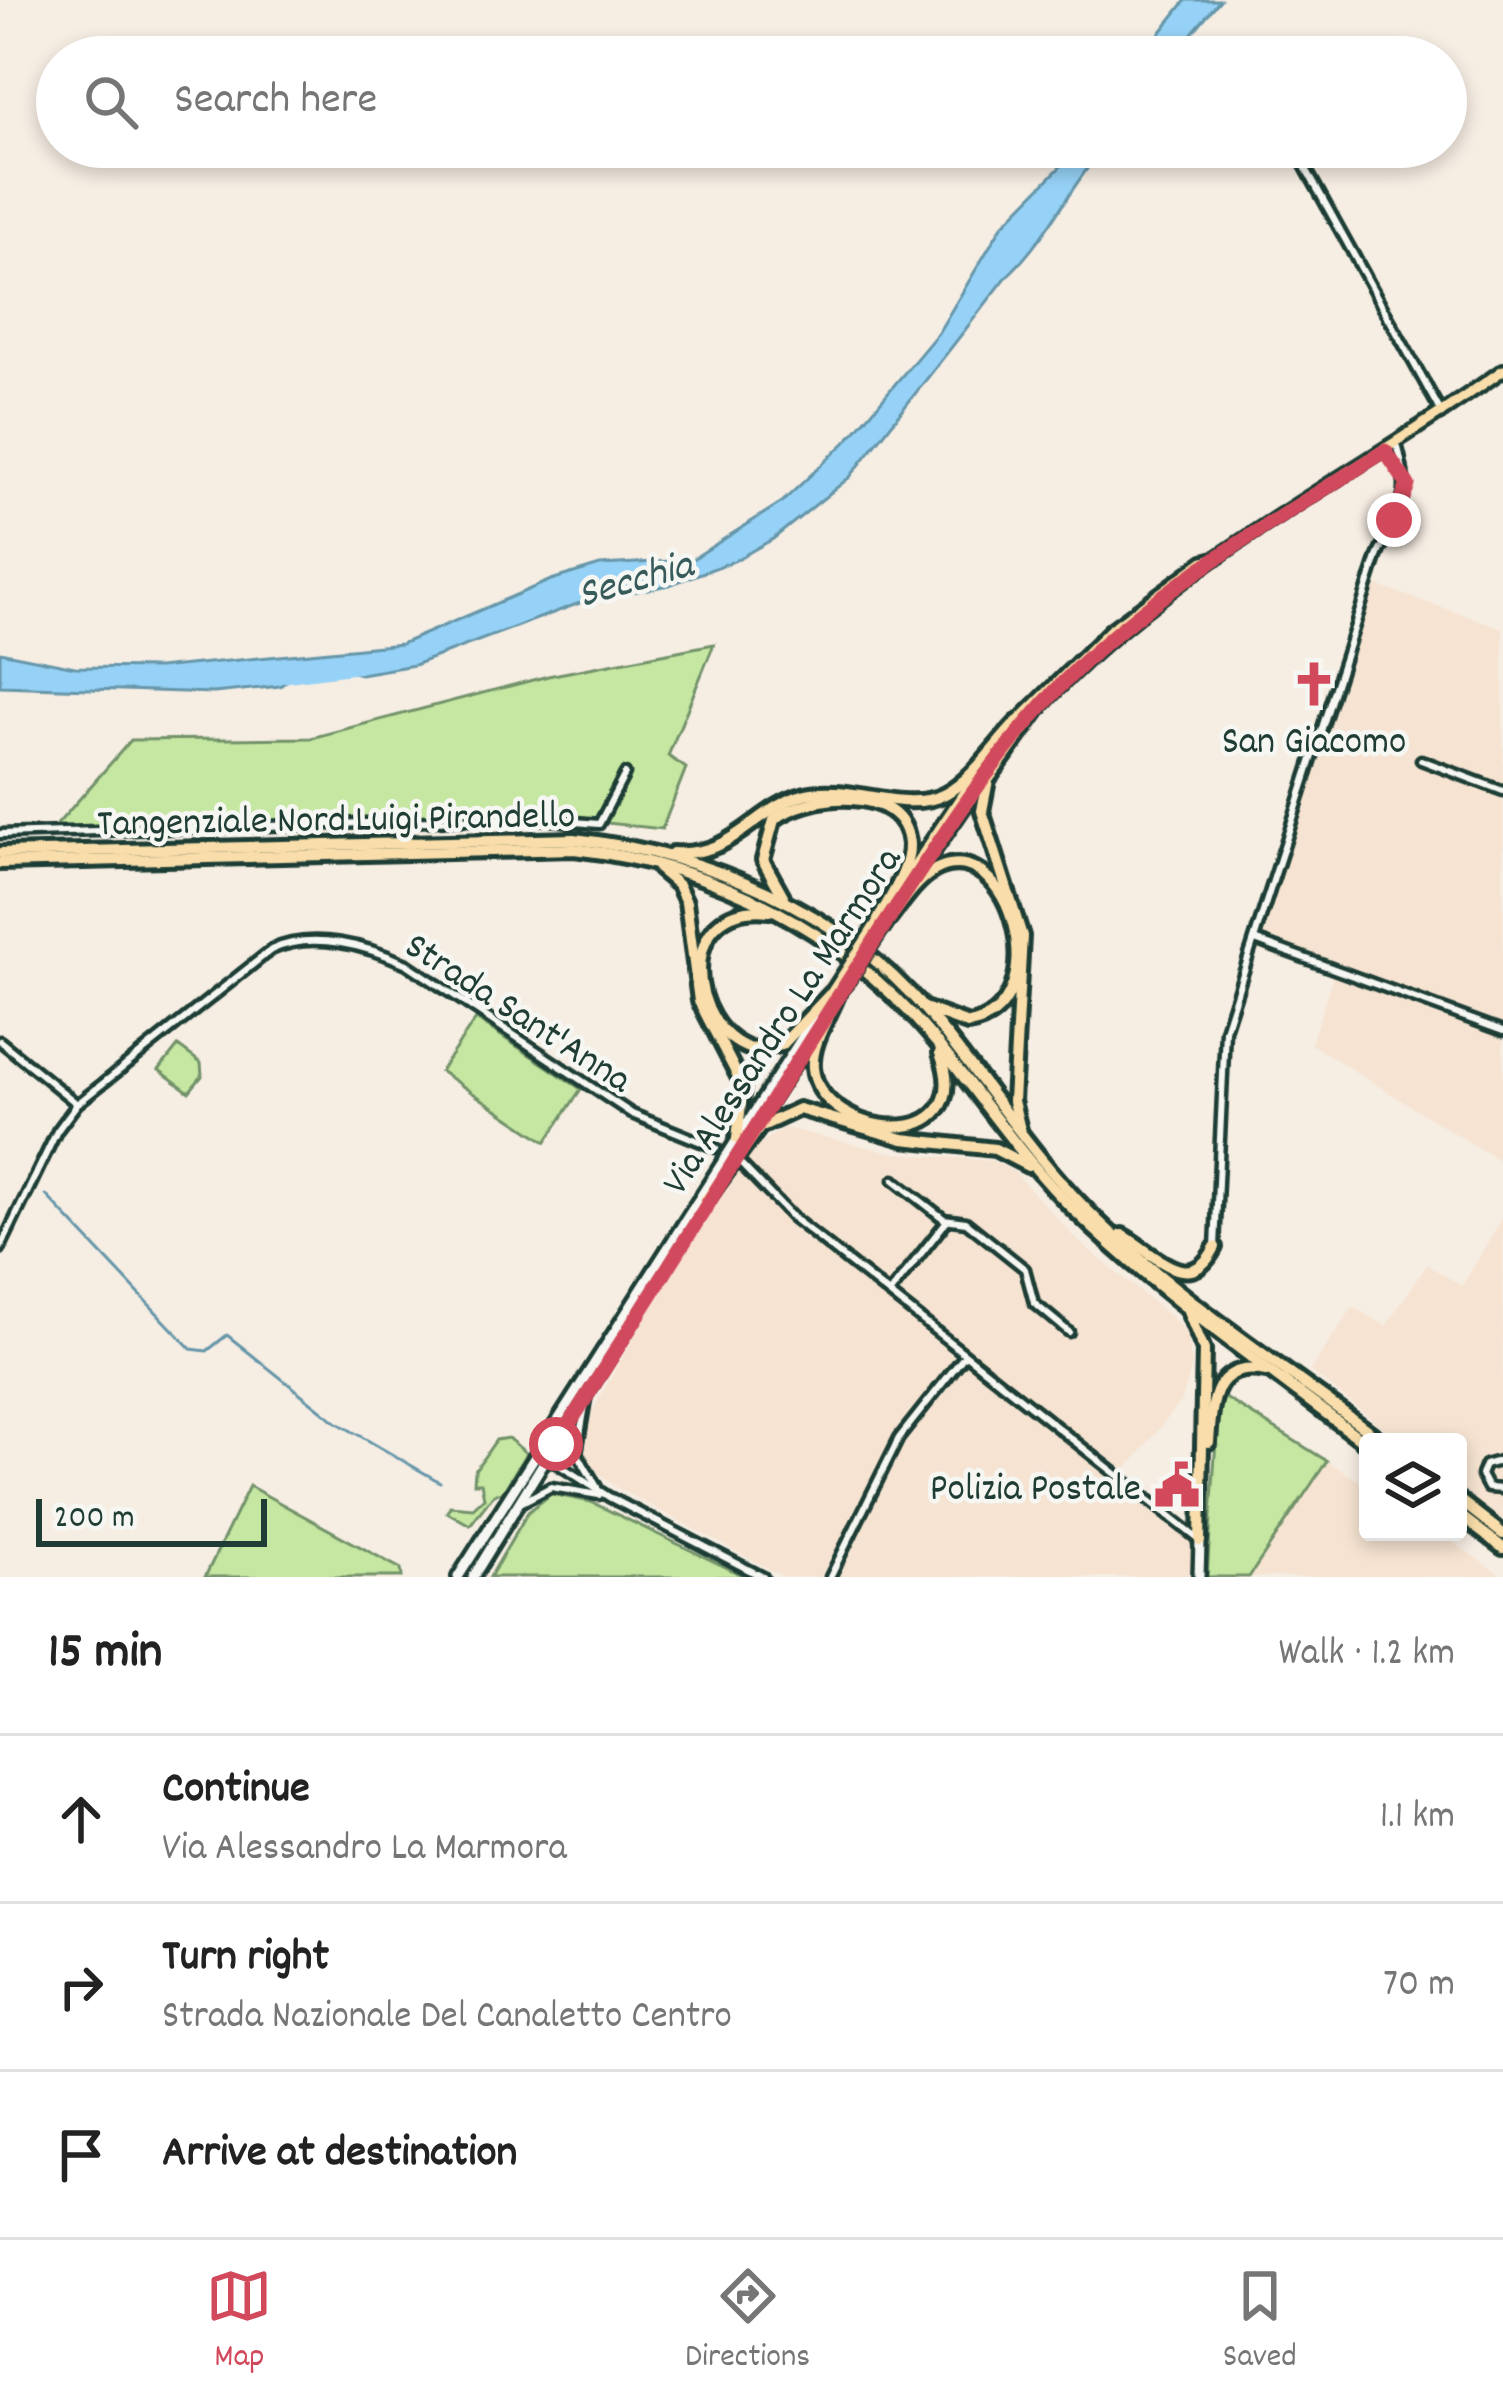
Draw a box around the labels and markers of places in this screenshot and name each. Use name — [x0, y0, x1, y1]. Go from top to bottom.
church icon: San Giacomo — [1289, 659, 1339, 709]
place label: San Giacomo — [1222, 717, 1406, 772]
public building icon: Polizia Postale — [1152, 1460, 1202, 1510]
place label: Polizia Postale — [930, 1464, 1141, 1519]

